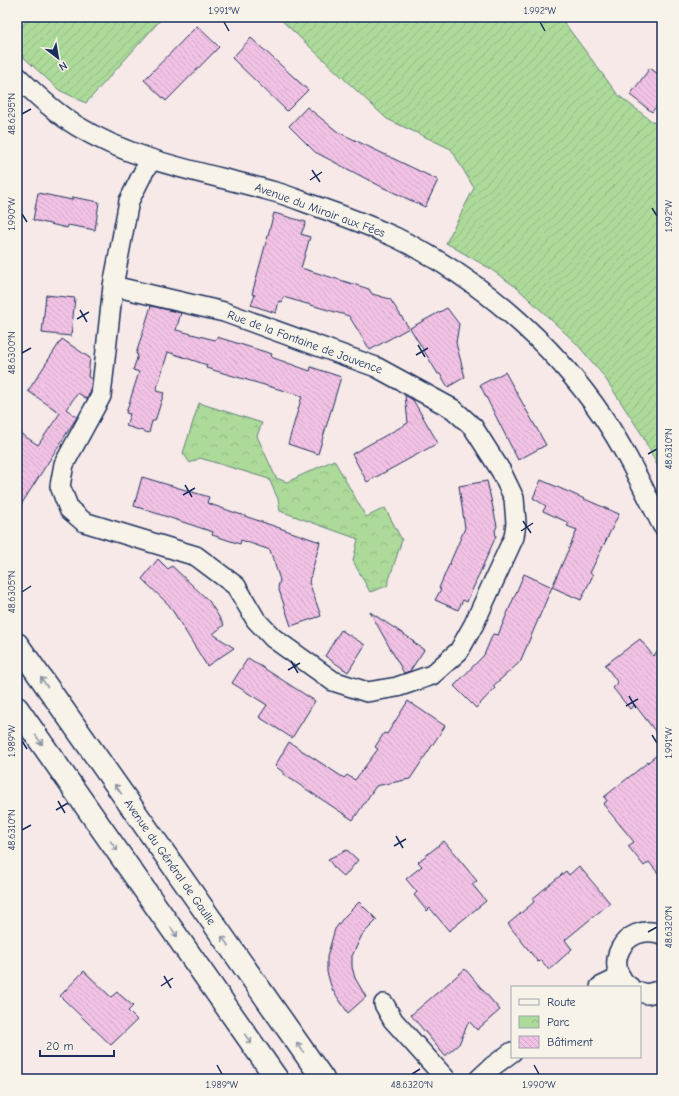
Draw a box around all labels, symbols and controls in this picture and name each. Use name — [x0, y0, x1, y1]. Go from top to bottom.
text: 1.991°W — [208, 5, 240, 17]
text: 1.992°W — [524, 5, 557, 17]
north arrow — [38, 38, 78, 78]
text: N — [56, 59, 69, 74]
text: 48.6295°N — [6, 93, 18, 135]
street label: Avenue du Miroir aux Fées — [253, 180, 387, 240]
text: 1.990°W — [6, 197, 18, 231]
text: 1.992°W — [663, 199, 675, 232]
street label: Rue de la Fontaine de Jouvence — [226, 307, 384, 377]
text: 48.6300°N — [6, 331, 18, 375]
text: 48.6310°N — [663, 428, 675, 470]
text: 48.6305°N — [6, 571, 18, 613]
one-way arrow — [40, 677, 48, 688]
text: 1.989°W — [6, 724, 18, 757]
text: 1.991°W — [663, 727, 675, 759]
one-way arrow — [35, 734, 43, 745]
one-way arrow — [114, 783, 122, 794]
street label: Avenue du Général de Gaulle — [121, 796, 219, 928]
text: 48.6310°N — [6, 809, 18, 851]
one-way arrow — [110, 840, 118, 851]
text: 48.6320°N — [663, 906, 675, 948]
one-way arrow — [170, 926, 178, 937]
one-way arrow — [221, 935, 229, 946]
legend — [511, 986, 641, 1058]
text: Route — [547, 995, 576, 1009]
text: Parc — [547, 1015, 570, 1029]
scale bar — [40, 1032, 114, 1058]
one-way arrow — [244, 1033, 252, 1044]
text: Bâtiment — [547, 1035, 593, 1049]
text: 20 m — [46, 1039, 74, 1053]
one-way arrow — [296, 1042, 304, 1053]
text: 1.989°W — [206, 1079, 239, 1091]
text: 48.6320°N — [391, 1079, 433, 1091]
text: 1.990°W — [522, 1079, 556, 1091]

